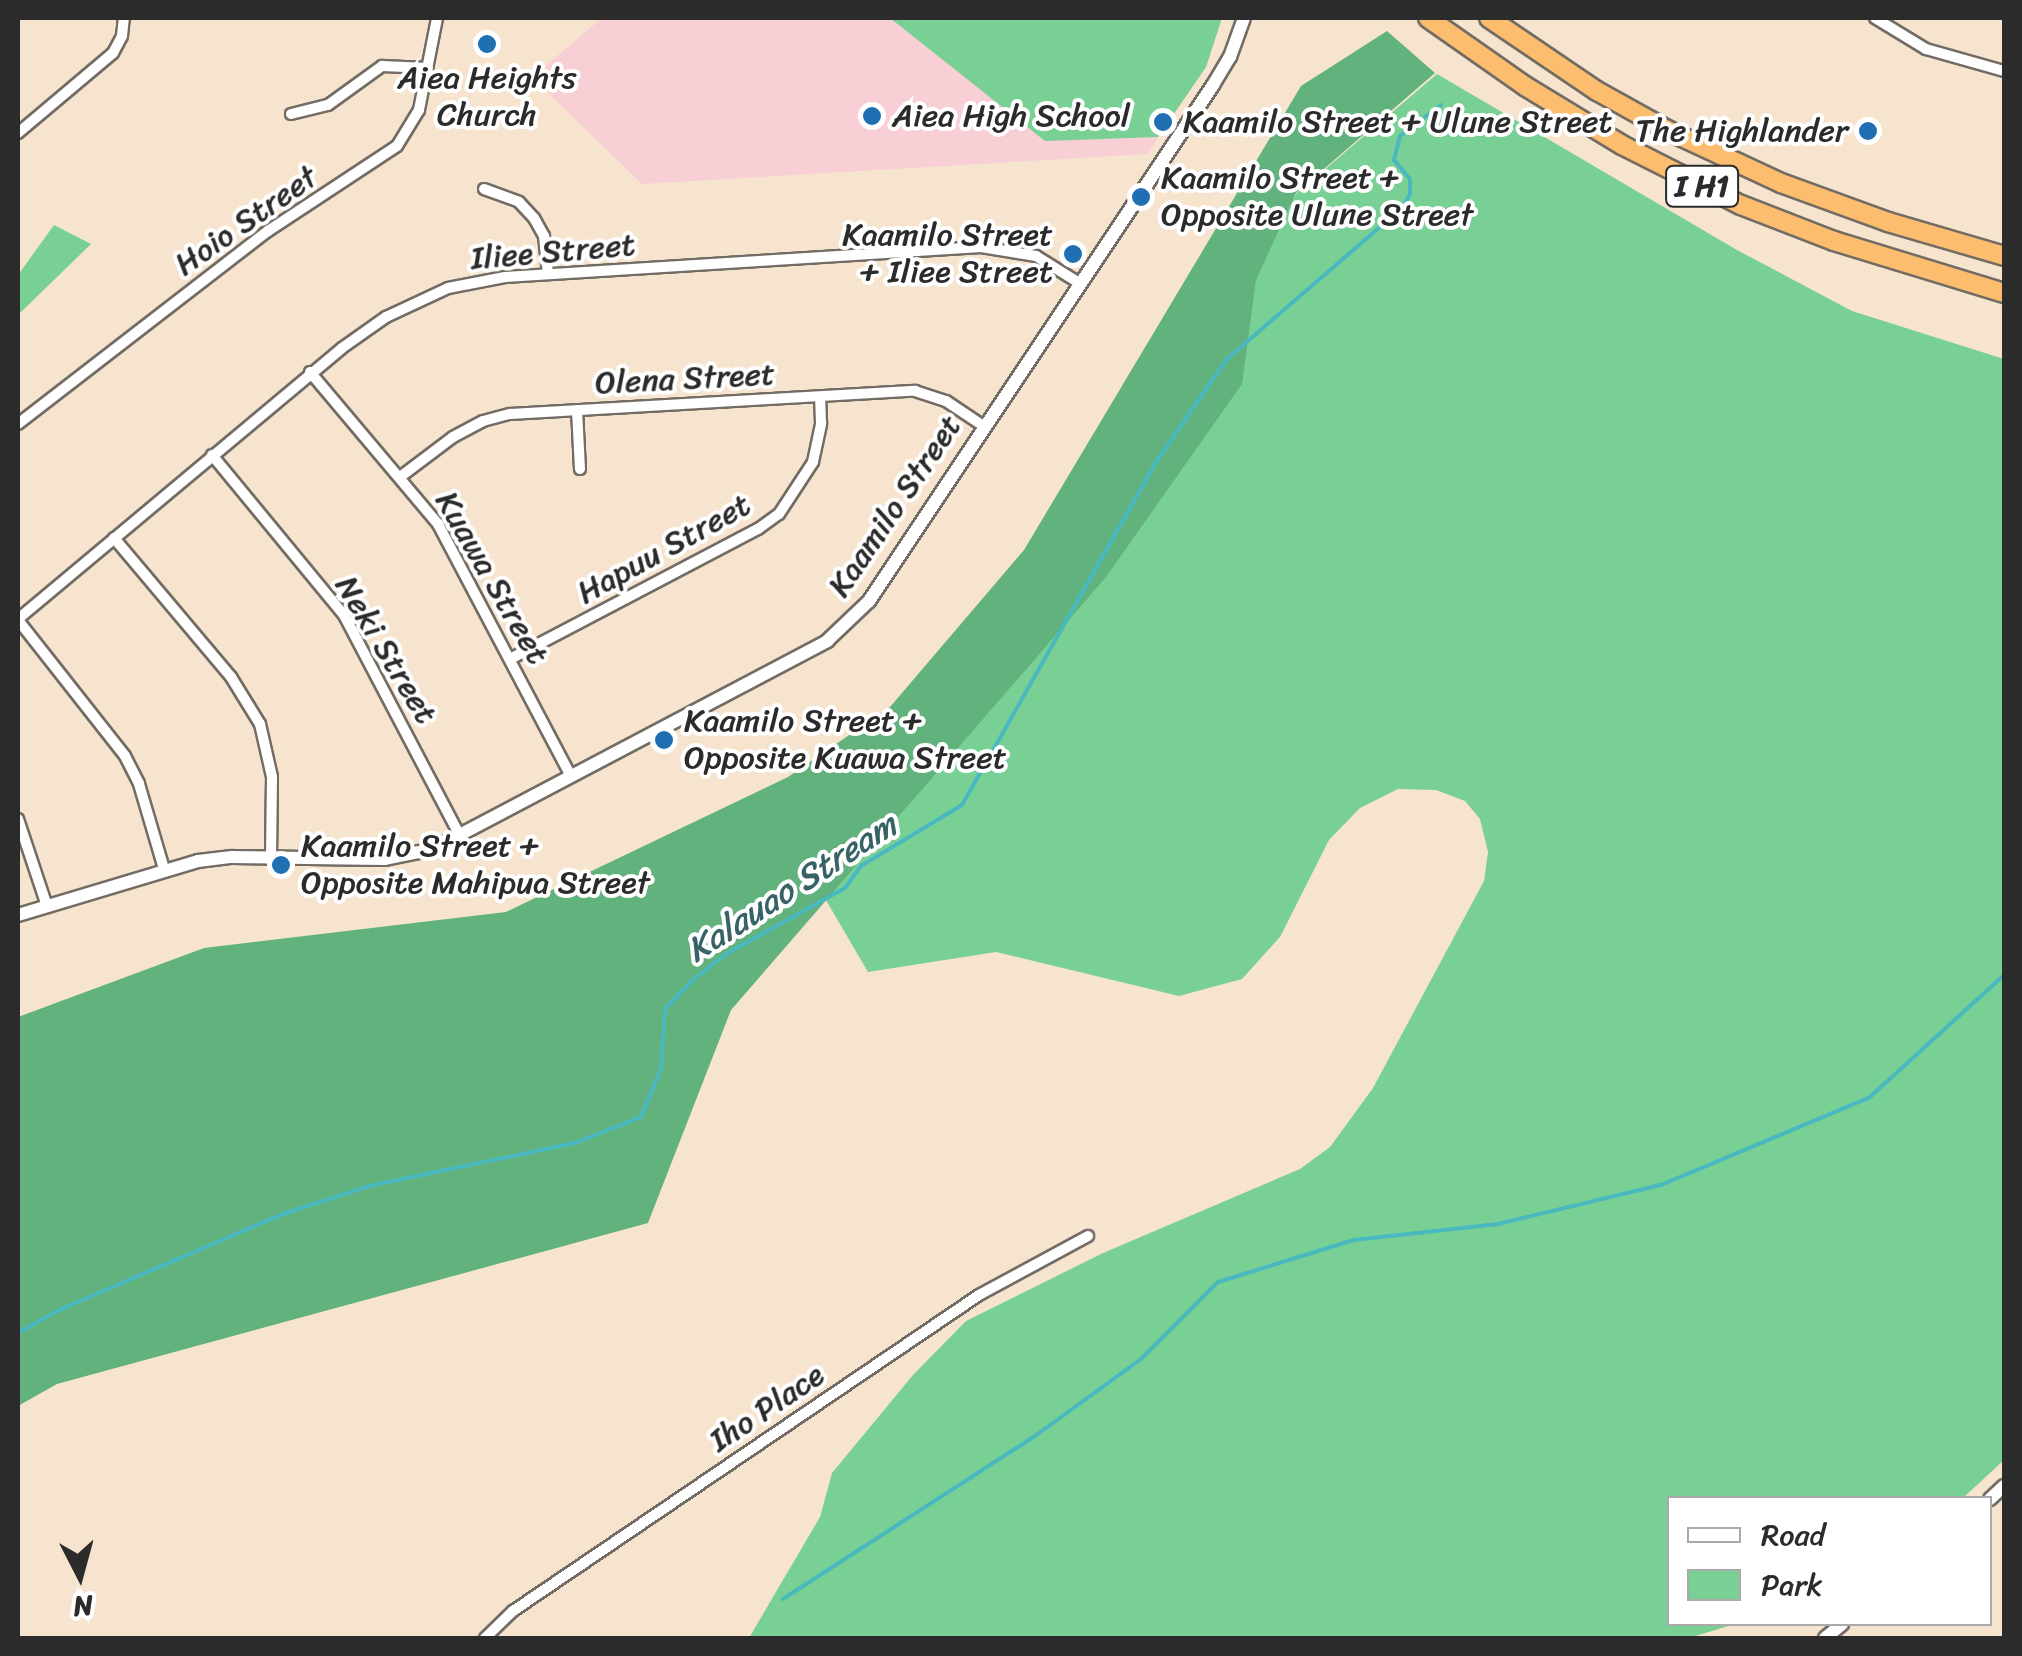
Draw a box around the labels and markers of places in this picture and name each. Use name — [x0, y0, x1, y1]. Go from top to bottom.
marker: Aiea Heights Church — [476, 33, 498, 55]
place label: Aiea Heights Church — [397, 60, 577, 135]
place label: Aiea High School — [892, 97, 1130, 135]
place label: Kaamilo Street + Ulune Street — [1183, 103, 1613, 141]
marker: Aiea High School — [861, 105, 883, 127]
marker: Kaamilo Street + Ulune Street — [1152, 111, 1174, 133]
place label: The Highlander — [1636, 112, 1848, 150]
marker: The Highlander — [1857, 120, 1879, 142]
place label: Kaamilo Street + Opposite Ulune Street — [1161, 160, 1474, 235]
marker: Kaamilo Street + Opposite Ulune Street — [1130, 186, 1152, 208]
place label: Kaamilo Street + Iliee Street — [841, 217, 1053, 292]
marker: Kaamilo Street + Iliee Street — [1062, 243, 1084, 265]
place label: Kaamilo Street + Opposite Kuawa Street — [684, 703, 1007, 778]
marker: Kaamilo Street + Opposite Kuawa Street — [653, 729, 675, 751]
place label: Kaamilo Street + Opposite Mahipua Street — [301, 828, 651, 903]
marker: Kaamilo Street + Opposite Mahipua Street — [270, 854, 292, 876]

